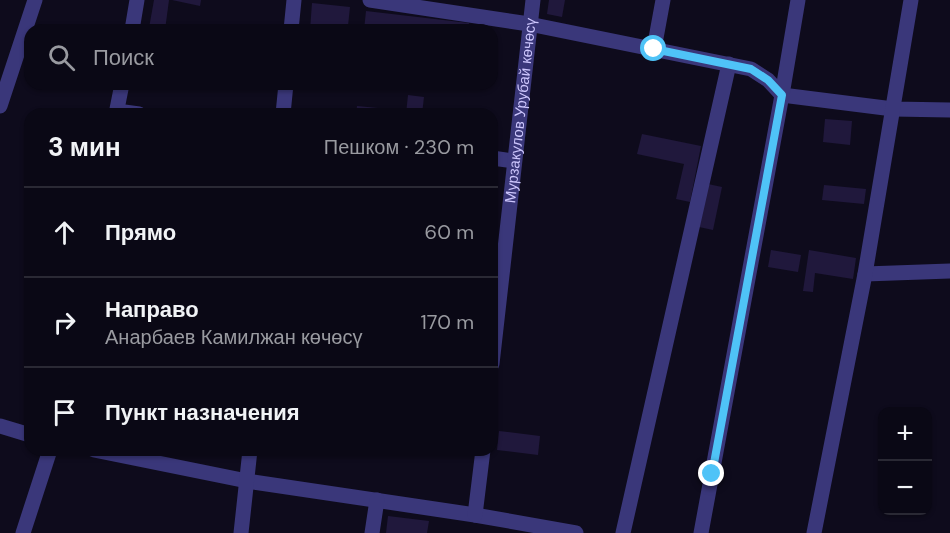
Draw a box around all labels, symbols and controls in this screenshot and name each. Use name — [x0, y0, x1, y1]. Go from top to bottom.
street label: Мурзакулов Урубай көчөсү — [500, 16, 541, 204]
search box — [24, 24, 498, 90]
route start — [640, 35, 666, 61]
icon: search — [45, 41, 78, 74]
text: Поиск — [93, 43, 154, 72]
text: 3 мин — [48, 130, 121, 164]
text: Пешком · 230 m — [324, 134, 474, 160]
icon: ahead — [48, 216, 81, 249]
text: Прямо — [105, 218, 176, 247]
text: 60 m — [425, 219, 474, 245]
text: Направо — [105, 295, 199, 324]
icon: right — [48, 306, 81, 339]
text: 170 m — [421, 309, 474, 335]
text: Анарбаев Камилжан көчөсү — [105, 324, 362, 350]
icon: arrive — [48, 396, 81, 429]
text: Пункт назначения — [105, 398, 300, 427]
map controls — [878, 407, 932, 515]
button: + — [878, 407, 932, 461]
route end — [698, 460, 724, 486]
button: − — [878, 461, 932, 515]

